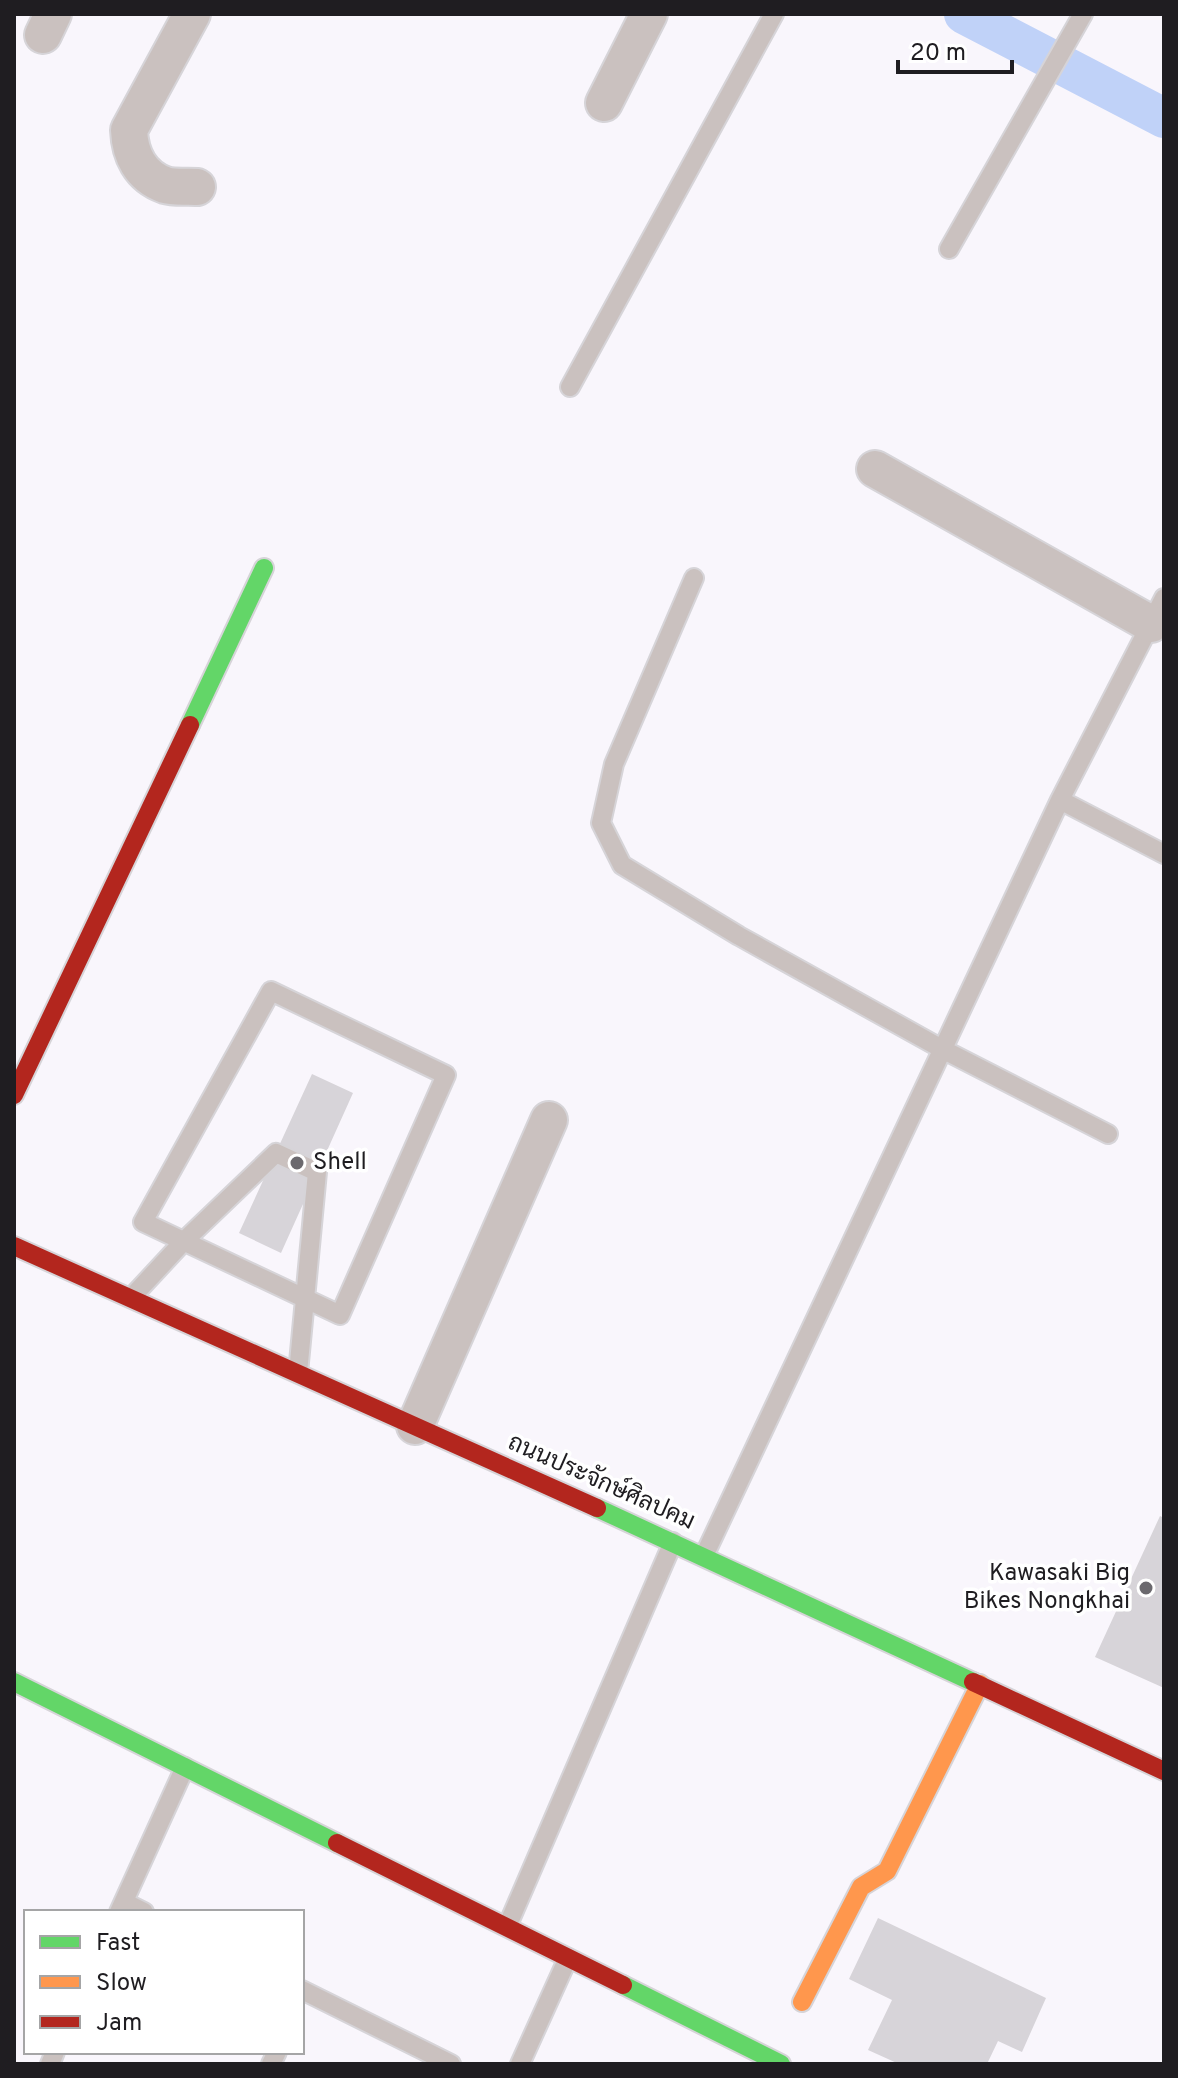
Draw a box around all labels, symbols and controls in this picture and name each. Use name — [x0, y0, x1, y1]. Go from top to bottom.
scale bar — [898, 24, 1012, 74]
text: 20 m — [910, 39, 966, 69]
place label: Shell — [313, 1148, 367, 1178]
marker: Shell — [288, 1154, 306, 1172]
street label: ถนนประจักษ์ศิลปคม — [503, 1426, 700, 1538]
place label: Kawasaki Big Bikes Nongkhai — [964, 1559, 1130, 1617]
marker: Kawasaki Big Bikes Nongkhai — [1137, 1579, 1155, 1597]
legend — [24, 1910, 304, 2054]
text: Fast — [96, 1929, 140, 1959]
text: Slow — [96, 1969, 147, 1999]
text: Jam — [96, 2009, 142, 2039]

